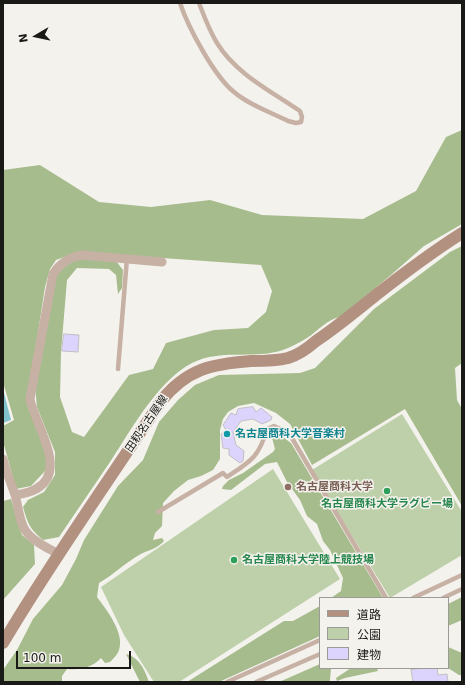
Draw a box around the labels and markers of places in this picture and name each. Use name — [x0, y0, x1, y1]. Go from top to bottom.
place label: 名古屋商科大学音楽村 — [235, 427, 345, 441]
marker: 名古屋商科大学音楽村 — [222, 429, 232, 439]
place label: 名古屋商科大学 — [296, 480, 373, 494]
marker: 名古屋商科大学 — [283, 482, 293, 492]
marker: 名古屋商科大学ラグビー場 — [382, 486, 392, 496]
place label: 名古屋商科大学ラグビー場 — [321, 497, 453, 511]
place label: 名古屋商科大学陸上競技場 — [242, 553, 374, 567]
marker: 名古屋商科大学陸上競技場 — [229, 555, 239, 565]

